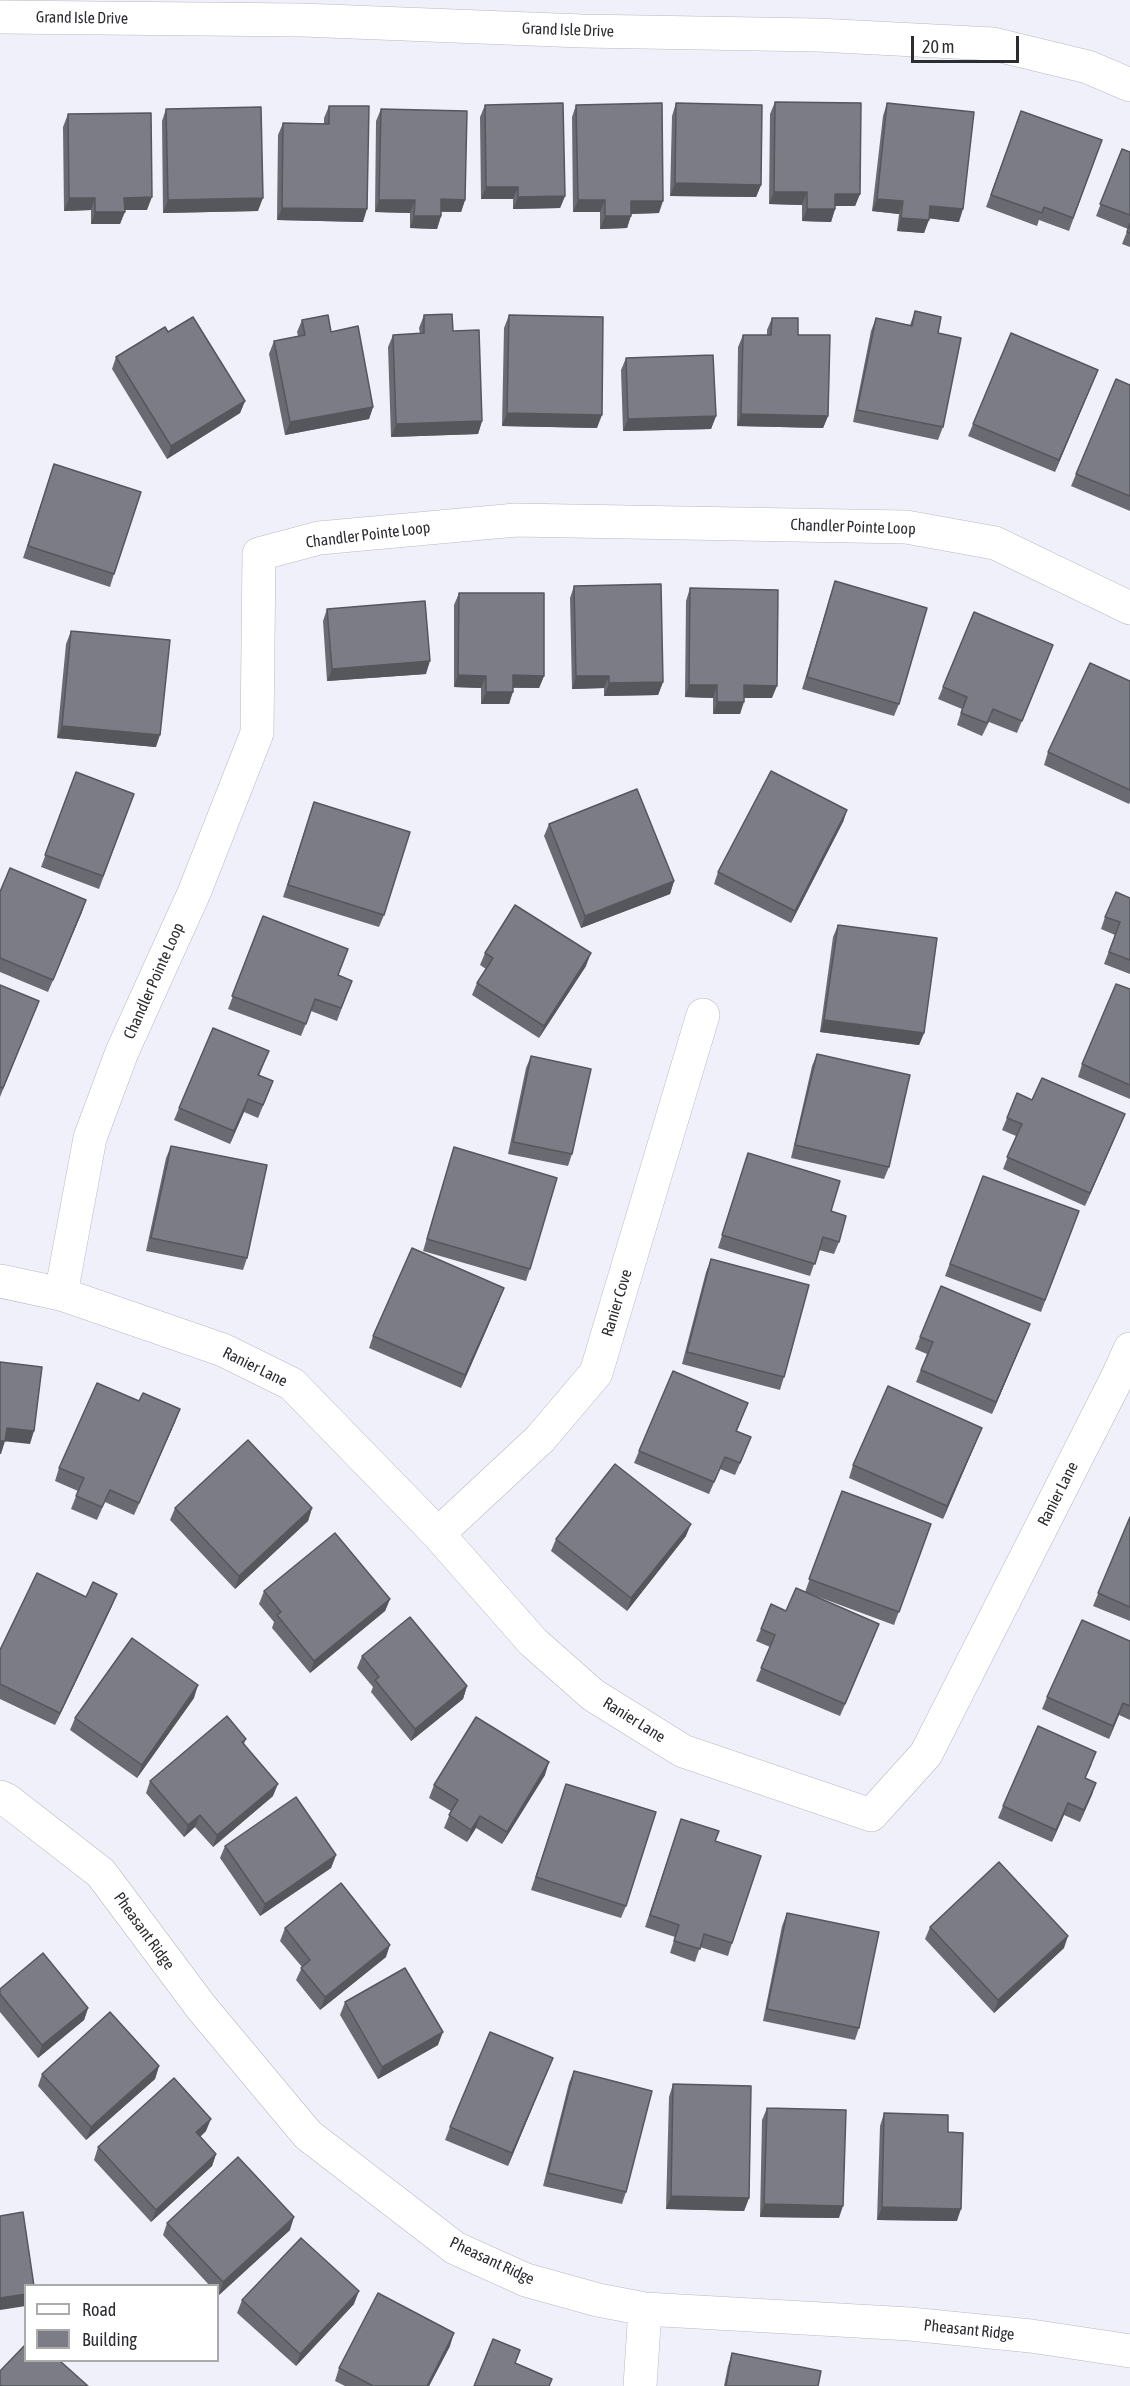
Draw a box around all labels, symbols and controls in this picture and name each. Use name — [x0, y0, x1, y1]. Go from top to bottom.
street label: Grand Isle Drive — [36, 8, 128, 28]
street label: Grand Isle Drive — [522, 19, 614, 41]
scale bar — [914, 24, 1022, 62]
text: 20 m — [922, 36, 954, 57]
street label: Chandler Pointe Loop — [790, 515, 916, 539]
street label: Chandler Pointe Loop — [305, 518, 431, 552]
street label: Chandler Pointe Loop — [120, 920, 188, 1042]
street label: Ranier Cove — [598, 1267, 636, 1339]
street label: Ranier Lane — [219, 1343, 291, 1391]
street label: Ranier Lane — [1034, 1459, 1082, 1529]
street label: Ranier Lane — [599, 1693, 669, 1747]
street label: Pheasant Ridge — [109, 1889, 179, 1973]
street label: Pheasant Ridge — [447, 2233, 537, 2289]
legend — [24, 2284, 219, 2362]
text: Road — [82, 2299, 116, 2320]
street label: Pheasant Ridge — [923, 2316, 1015, 2344]
text: Building — [82, 2329, 137, 2350]

